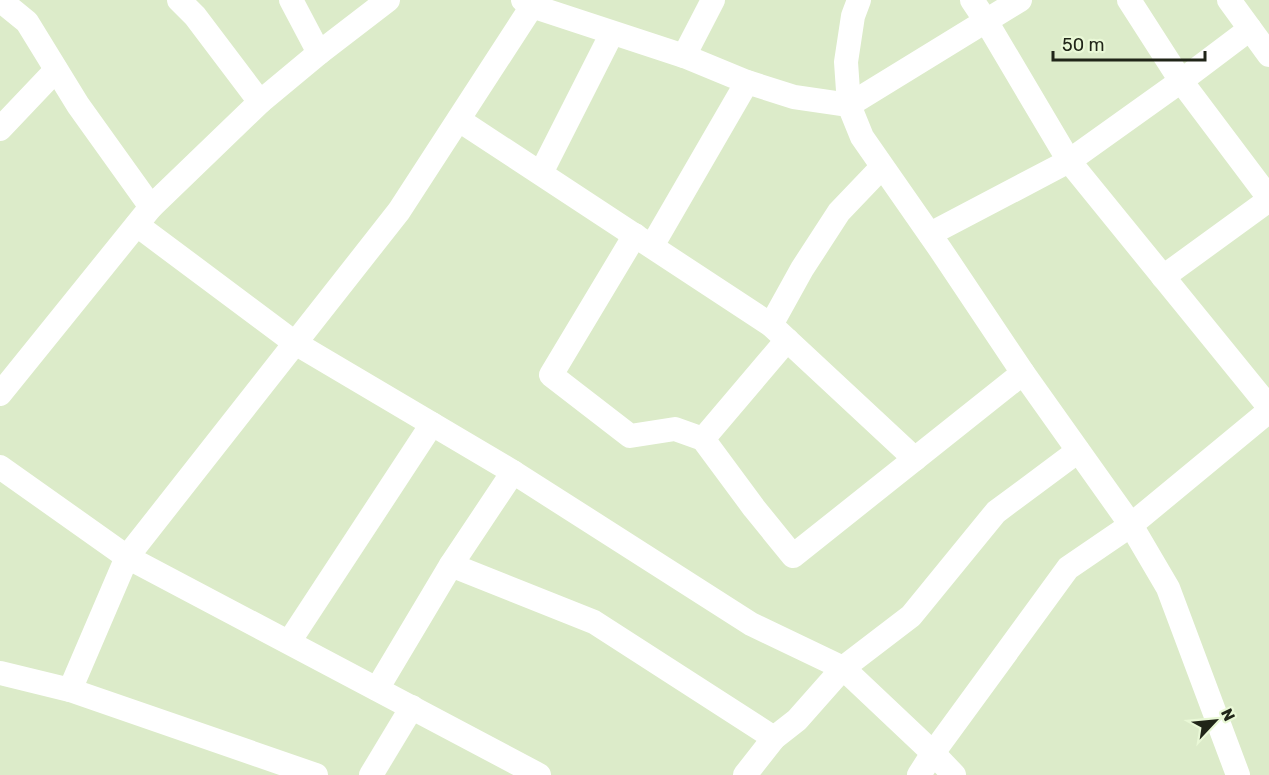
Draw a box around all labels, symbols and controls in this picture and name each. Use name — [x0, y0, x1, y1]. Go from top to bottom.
scale bar — [1053, 24, 1204, 62]
text: 50 m — [1062, 34, 1105, 56]
north arrow — [1185, 691, 1245, 751]
text: N — [1217, 705, 1239, 724]

